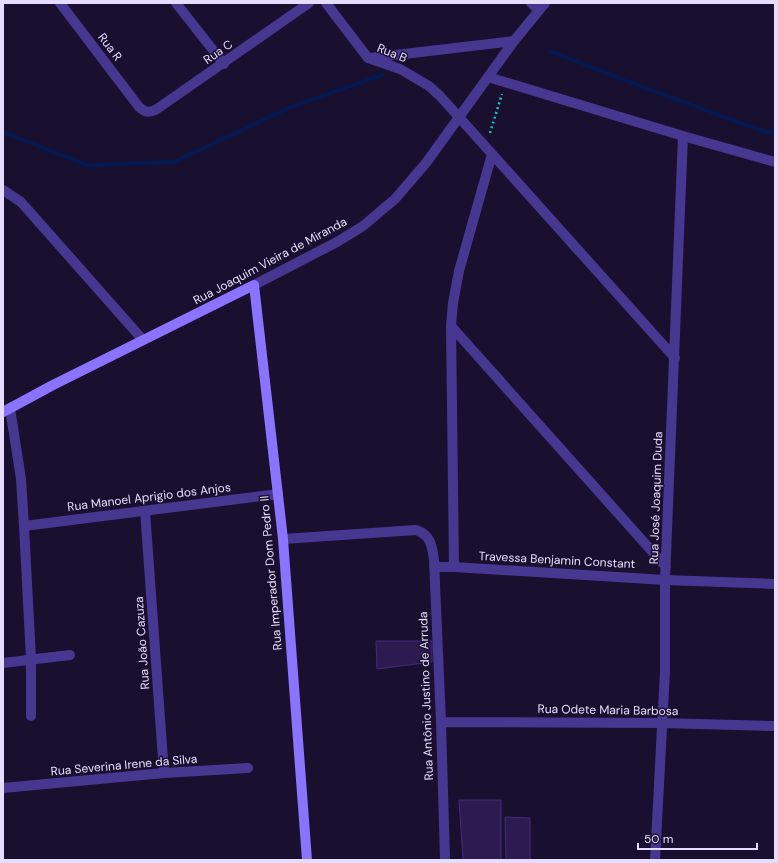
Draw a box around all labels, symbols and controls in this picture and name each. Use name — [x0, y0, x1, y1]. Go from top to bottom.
street label: Rua R — [94, 30, 126, 64]
street label: Rua C — [200, 36, 236, 68]
street label: Rua B — [375, 40, 409, 66]
street label: Rua Joaquim Vieira de Miranda — [190, 214, 350, 308]
street label: Rua José Joaquim Duda — [646, 431, 666, 565]
street label: Rua Manoel Aprigio dos Anjos — [66, 479, 232, 515]
street label: Rua Imperador Dom Pedro II — [256, 495, 286, 651]
street label: Travessa Benjamin Constant — [478, 548, 636, 572]
street label: Rua João Cazuza — [131, 596, 153, 690]
street label: Rua Antônio Justino de Arruda — [415, 611, 437, 781]
street label: Rua Odete Maria Barbosa — [537, 701, 679, 719]
street label: Rua Severina Irene da Silva — [50, 751, 198, 779]
scale bar — [638, 825, 757, 851]
text: 50 m — [644, 831, 673, 847]

